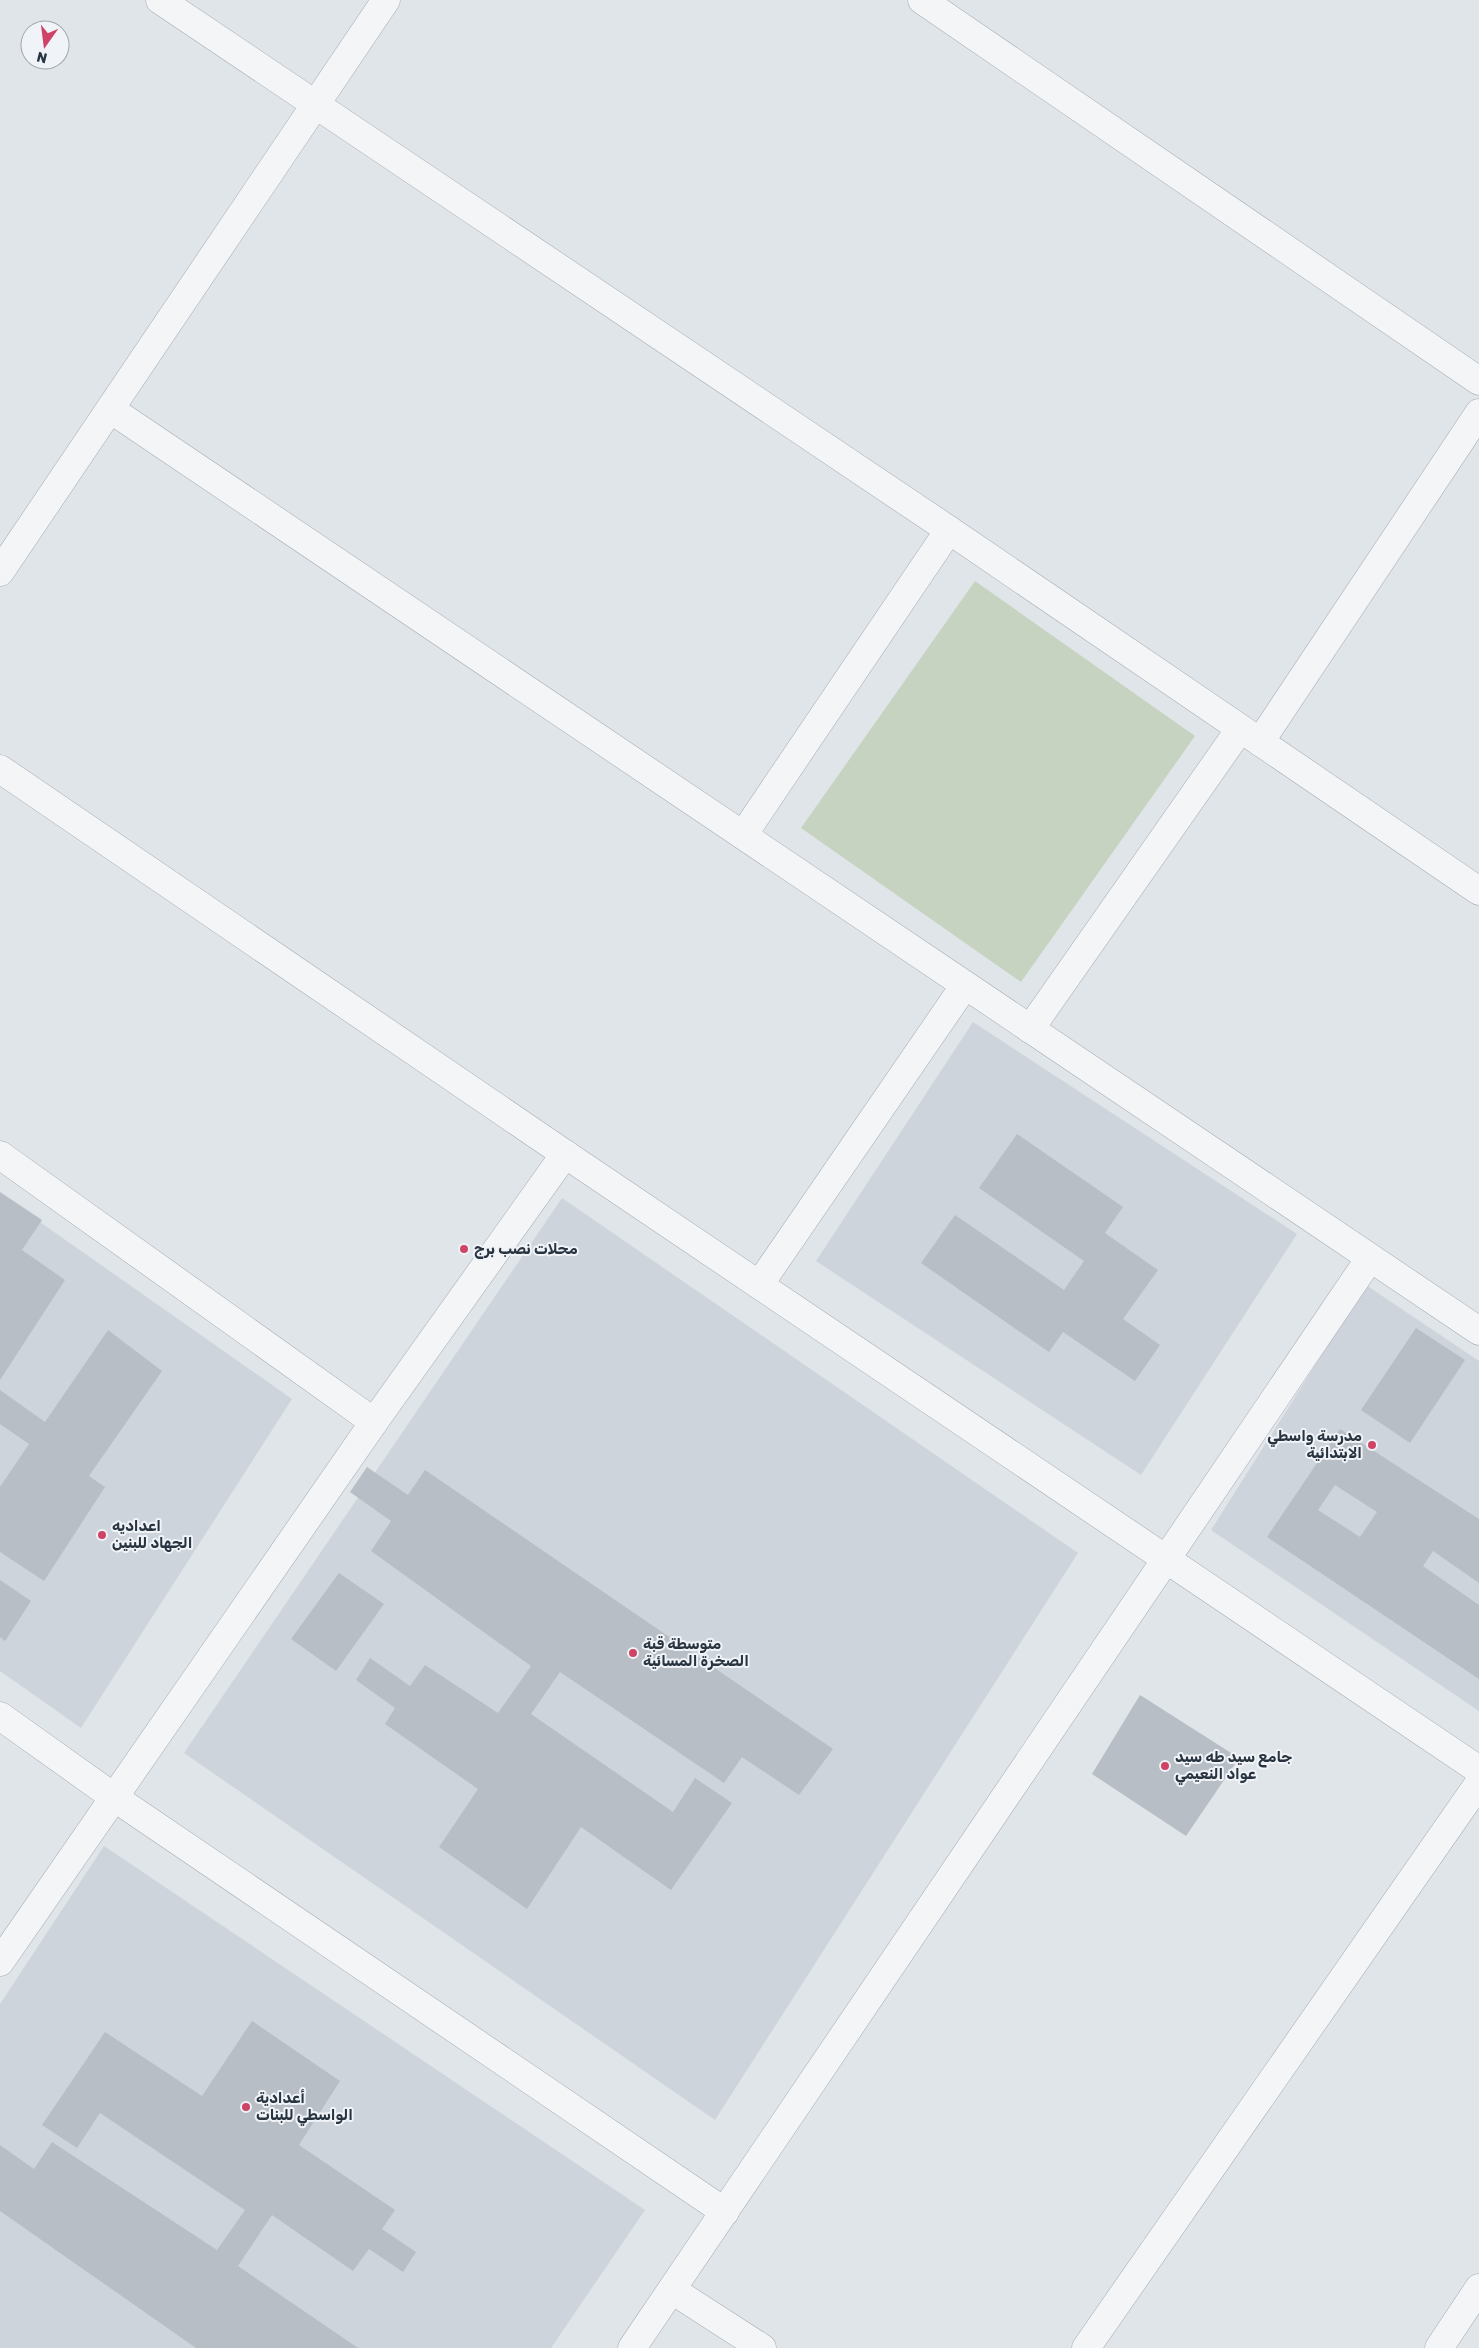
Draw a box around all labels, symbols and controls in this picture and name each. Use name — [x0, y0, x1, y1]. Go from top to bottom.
north arrow — [20, 20, 70, 70]
text: N — [35, 48, 49, 67]
place label: محلات نصب برج — [474, 1240, 578, 1259]
marker: محلات نصب برج — [458, 1243, 470, 1255]
place label: مدرسة واسطي الابتدائية — [1267, 1427, 1362, 1462]
marker: مدرسة واسطي الابتدائية — [1366, 1439, 1378, 1451]
place label: اعداديه الجهاد للبنين — [112, 1517, 192, 1552]
marker: اعداديه الجهاد للبنين — [96, 1529, 108, 1541]
place label: متوسطة قبة الصخرة المسائية — [643, 1635, 749, 1670]
marker: متوسطة قبة الصخرة المسائية — [627, 1647, 639, 1659]
place label: جامع سيد طه سيد عواد النعيمي — [1175, 1748, 1292, 1786]
marker: جامع سيد طه سيد عواد النعيمي — [1159, 1760, 1171, 1772]
place label: أعدادية الواسطي للبنات — [256, 2089, 353, 2127]
marker: أعدادية الواسطي للبنات — [240, 2101, 252, 2113]

